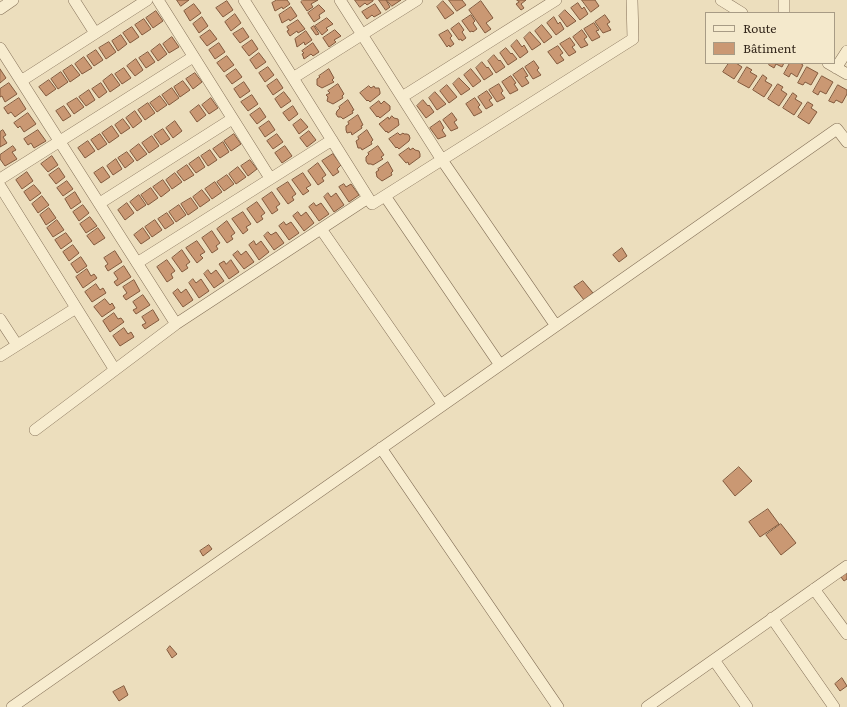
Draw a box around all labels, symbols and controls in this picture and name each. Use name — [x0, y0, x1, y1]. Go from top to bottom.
legend — [705, 12, 835, 64]
text: Route — [743, 19, 777, 37]
text: Bâtiment — [743, 39, 796, 57]

